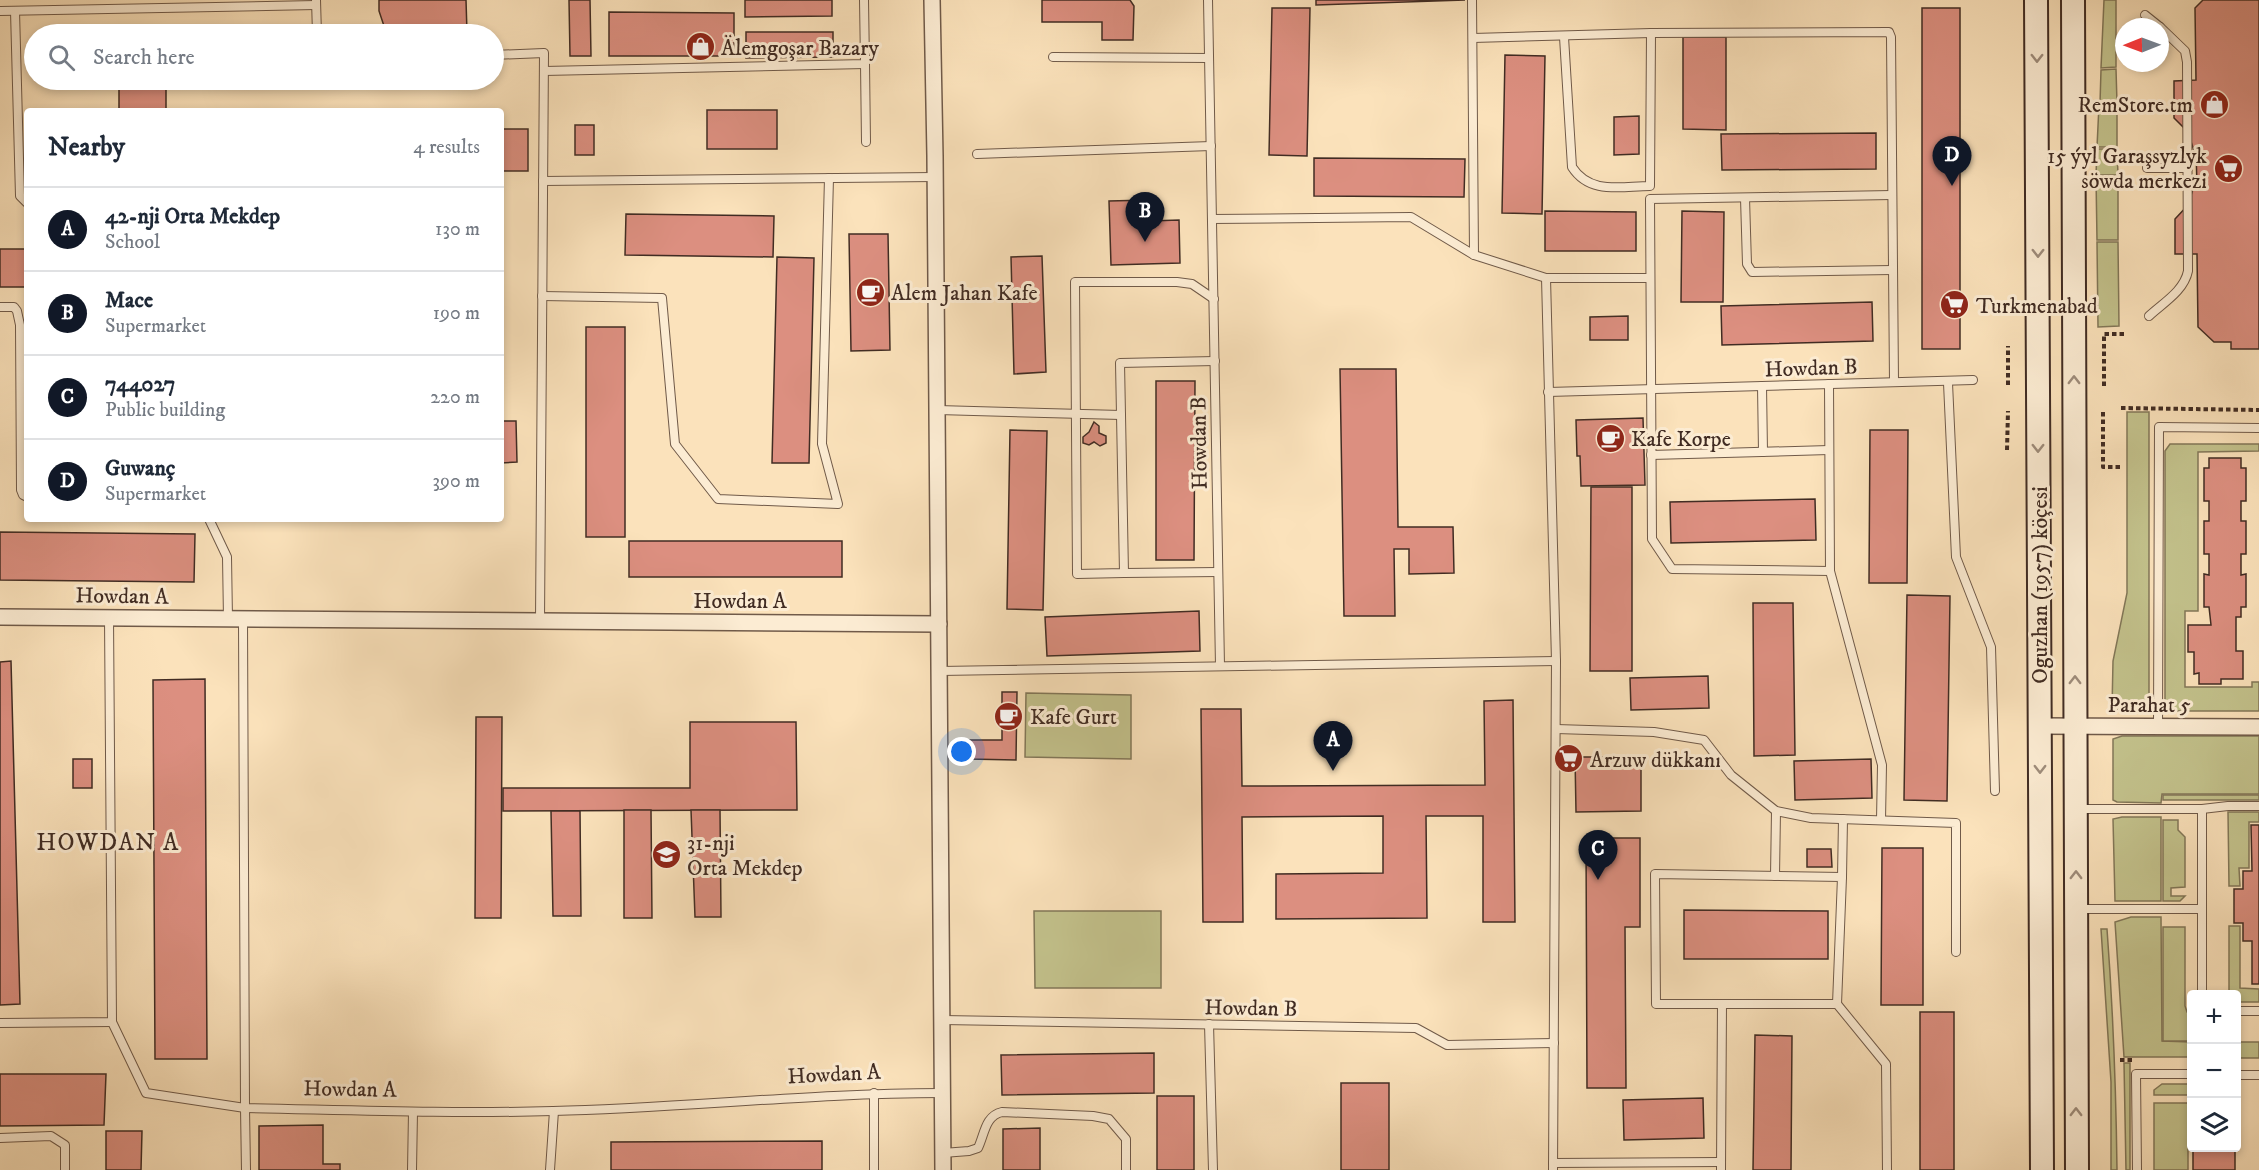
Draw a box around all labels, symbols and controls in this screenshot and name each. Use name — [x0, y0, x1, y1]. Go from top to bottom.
north arrow — [2115, 18, 2169, 72]
search box — [24, 24, 504, 90]
shop icon: Älemgoşar Bazary — [684, 31, 716, 63]
place label: Älemgoşar Bazary — [721, 35, 880, 62]
icon: search — [45, 41, 78, 74]
text: Search here — [93, 44, 195, 71]
one-way arrow — [2031, 54, 2043, 63]
shop icon: RemStore.tm — [2198, 88, 2230, 120]
place label: RemStore.tm — [2078, 92, 2193, 119]
text: Nearby — [48, 131, 125, 164]
text: 4 results — [413, 135, 480, 160]
pin: D — [1932, 136, 1972, 186]
place label: 15 ýyl Garaşsyzlyk söwda merkezi — [2047, 143, 2207, 195]
supermarket icon: 15 ýyl Garaşsyzlyk söwda merkezi — [2212, 152, 2244, 184]
pin: B — [1126, 192, 1164, 242]
text: 42-nji Orta Mekdep — [105, 203, 280, 230]
text: A — [61, 217, 74, 242]
text: 130 m — [435, 217, 480, 242]
text: School — [105, 230, 160, 255]
one-way arrow — [2032, 249, 2044, 258]
cafe icon: Alem Jahan Kafe — [854, 276, 886, 308]
place label: Alem Jahan Kafe — [891, 280, 1038, 307]
text: Mace — [105, 287, 153, 314]
supermarket icon: Turkmenabad — [1939, 289, 1971, 321]
place label: Turkmenabad — [1976, 293, 2098, 320]
text: B — [61, 301, 74, 326]
text: 190 m — [433, 301, 480, 326]
text: Supermarket — [105, 314, 206, 339]
street label: Howdan B — [1764, 353, 1858, 384]
text: 744027 — [105, 371, 175, 398]
one-way arrow — [2068, 375, 2080, 384]
text: C — [61, 385, 74, 410]
text: 220 m — [430, 385, 480, 410]
street label: Howdan B — [1185, 396, 1214, 490]
text: Public building — [105, 398, 225, 423]
cafe icon: Kafe Korpe — [1594, 422, 1626, 454]
place label: Kafe Korpe — [1631, 426, 1731, 453]
one-way arrow — [2032, 444, 2044, 453]
text: Guwanç — [105, 455, 175, 482]
text: D — [60, 469, 75, 494]
text: 390 m — [432, 469, 480, 494]
text: Supermarket — [105, 482, 206, 507]
street label: Oguzhan (1957) köçesi — [2027, 486, 2054, 684]
street label: Howdan A — [75, 582, 170, 611]
street label: Howdan A — [693, 588, 788, 615]
one-way arrow — [2069, 675, 2081, 684]
street label: Parahat 5 — [2107, 692, 2191, 719]
cafe icon: Kafe Gurt — [993, 700, 1025, 732]
place label: Kafe Gurt — [1030, 704, 1117, 731]
pin: A — [1314, 722, 1352, 771]
your location — [947, 737, 976, 766]
supermarket icon: Arzuw dükkanı — [1553, 743, 1585, 775]
place label: Arzuw dükkanı — [1590, 747, 1721, 774]
one-way arrow — [2034, 765, 2046, 774]
district label: HOWDAN A — [36, 828, 180, 858]
place label: 31-nji Orta Mekdep — [687, 830, 803, 882]
pin: C — [1578, 830, 1618, 880]
school or university icon: 31-nji Orta Mekdep — [650, 839, 682, 871]
one-way arrow — [2070, 870, 2082, 879]
map controls — [2187, 990, 2241, 1152]
button: + — [2187, 990, 2241, 1044]
street label: Howdan B — [1204, 994, 1298, 1023]
button: − — [2187, 1044, 2241, 1098]
street label: Howdan A — [787, 1059, 882, 1090]
street label: Howdan A — [303, 1075, 398, 1104]
button: layers — [2187, 1098, 2241, 1152]
one-way arrow — [2070, 1107, 2082, 1116]

